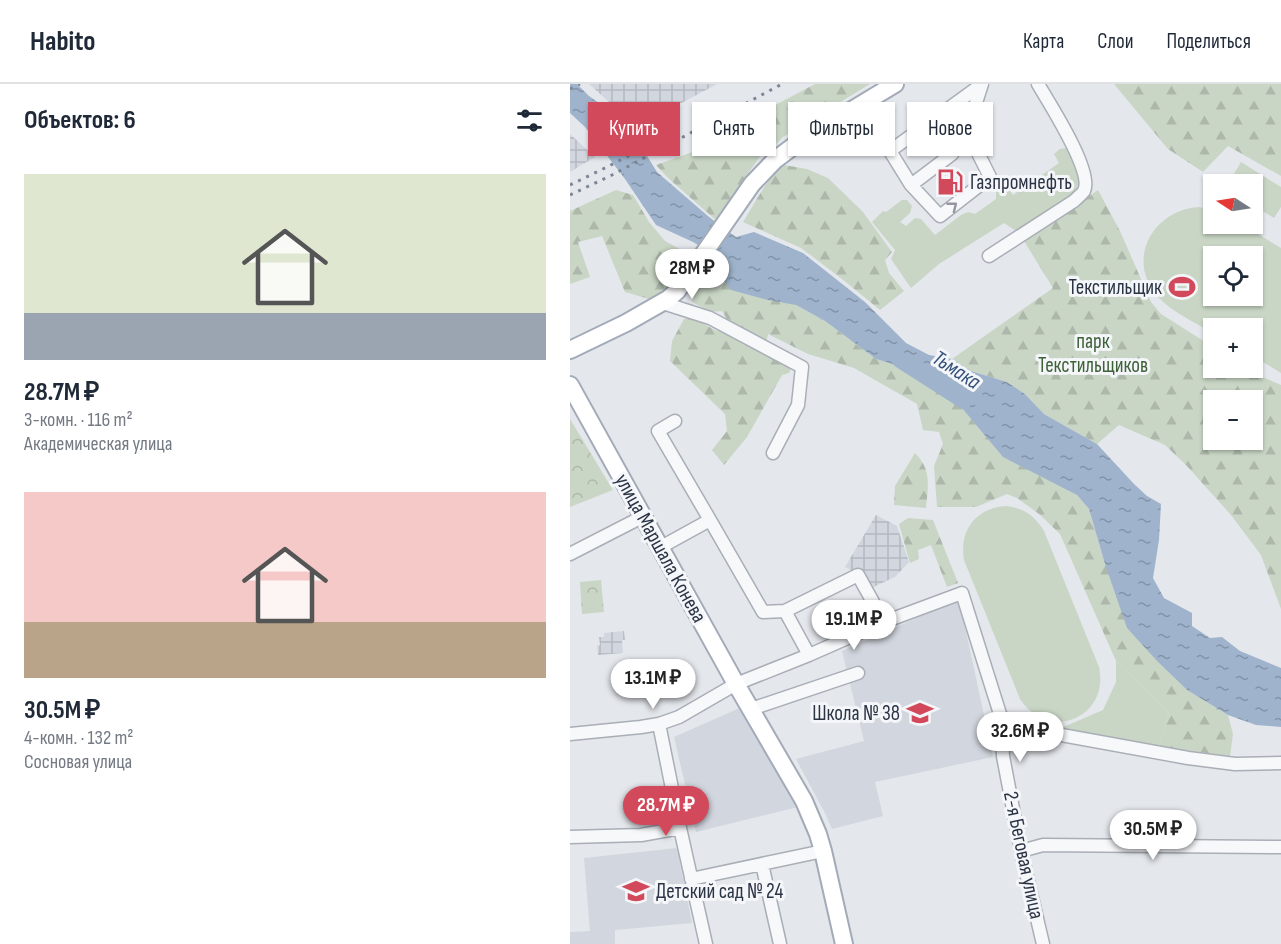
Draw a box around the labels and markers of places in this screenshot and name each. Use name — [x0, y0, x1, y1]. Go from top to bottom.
fuel station icon: Газпромнефть — [935, 167, 965, 197]
place label: Газпромнефть — [970, 170, 1072, 195]
pin: 28M ₽ — [650, 249, 734, 300]
sports icon: Текстильщик — [1167, 272, 1197, 302]
place label: Текстильщик — [1069, 275, 1162, 300]
pin: 19.1M ₽ — [799, 600, 909, 651]
pin: 13.1M ₽ — [598, 659, 708, 710]
school or university icon: Школа № 38 — [905, 698, 935, 728]
place label: Школа № 38 — [812, 701, 900, 726]
pin: 32.6M ₽ — [965, 712, 1075, 763]
pin: 28.7M ₽ — [611, 786, 721, 837]
pin: 30.5M ₽ — [1098, 810, 1208, 861]
school or university icon: Детский сад № 24 — [621, 876, 651, 906]
place label: Детский сад № 24 — [656, 879, 784, 904]

